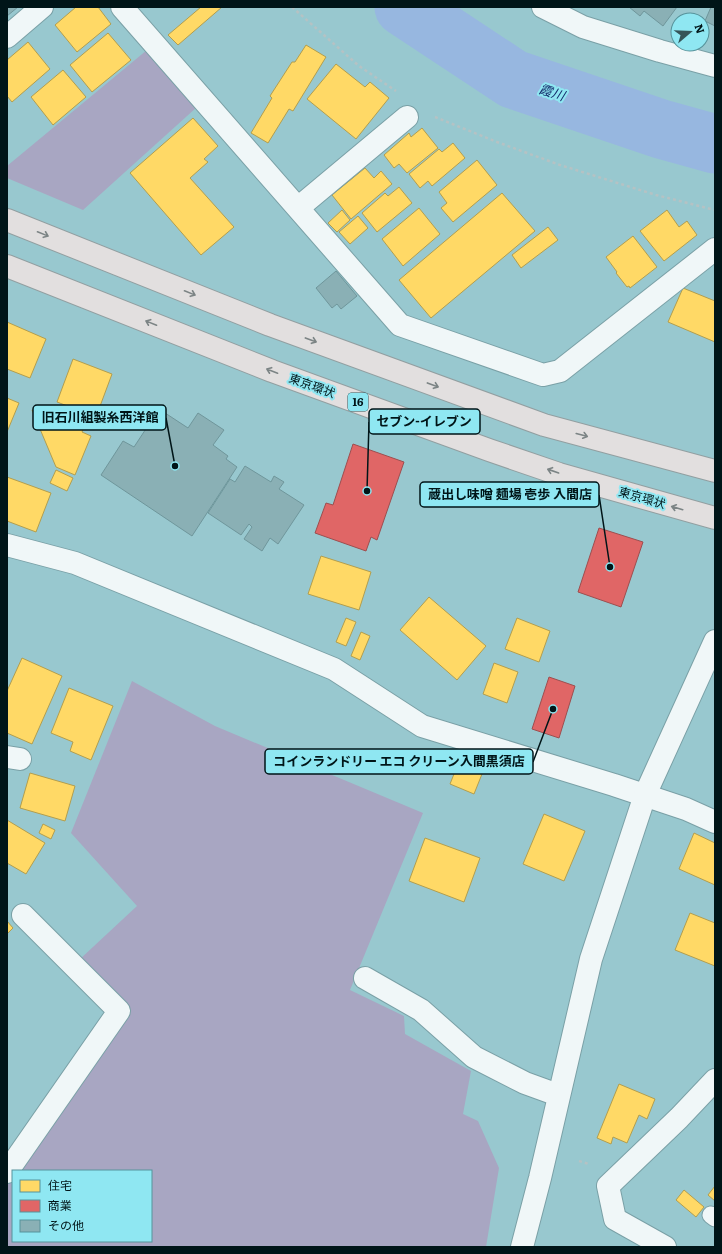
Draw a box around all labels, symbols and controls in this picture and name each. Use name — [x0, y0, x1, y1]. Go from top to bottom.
north arrow — [670, 12, 710, 52]
text: N — [691, 21, 709, 35]
water label: 霞川 — [537, 78, 569, 105]
one-way arrow — [37, 231, 49, 239]
one-way arrow — [183, 290, 195, 298]
one-way arrow — [146, 319, 158, 327]
one-way arrow — [304, 337, 316, 345]
one-way arrow — [266, 367, 278, 375]
street label: 東京環状 — [287, 368, 338, 402]
one-way arrow — [427, 381, 439, 389]
road number: 16 — [348, 393, 368, 411]
callout: 旧石川組製糸西洋館 — [33, 405, 166, 430]
text: 旧石川組製糸西洋館 — [41, 407, 159, 426]
callout: セブン-イレブン — [369, 409, 480, 434]
text: セブン-イレブン — [376, 411, 472, 430]
one-way arrow — [575, 432, 588, 439]
one-way arrow — [547, 467, 559, 475]
callout: 蔵出し味噌 麺場 壱歩 入間店 — [420, 482, 599, 507]
street label: 東京環状 — [617, 482, 668, 512]
text: 蔵出し味噌 麺場 壱歩 入間店 — [428, 484, 592, 503]
one-way arrow — [671, 504, 684, 511]
callout: コインランドリー エコ クリーン入間黒須店 — [265, 749, 533, 774]
text: コインランドリー エコ クリーン入間黒須店 — [273, 751, 525, 770]
legend — [12, 1170, 152, 1242]
text: 住宅 — [48, 1176, 72, 1194]
text: 商業 — [48, 1196, 72, 1214]
text: その他 — [48, 1216, 84, 1234]

